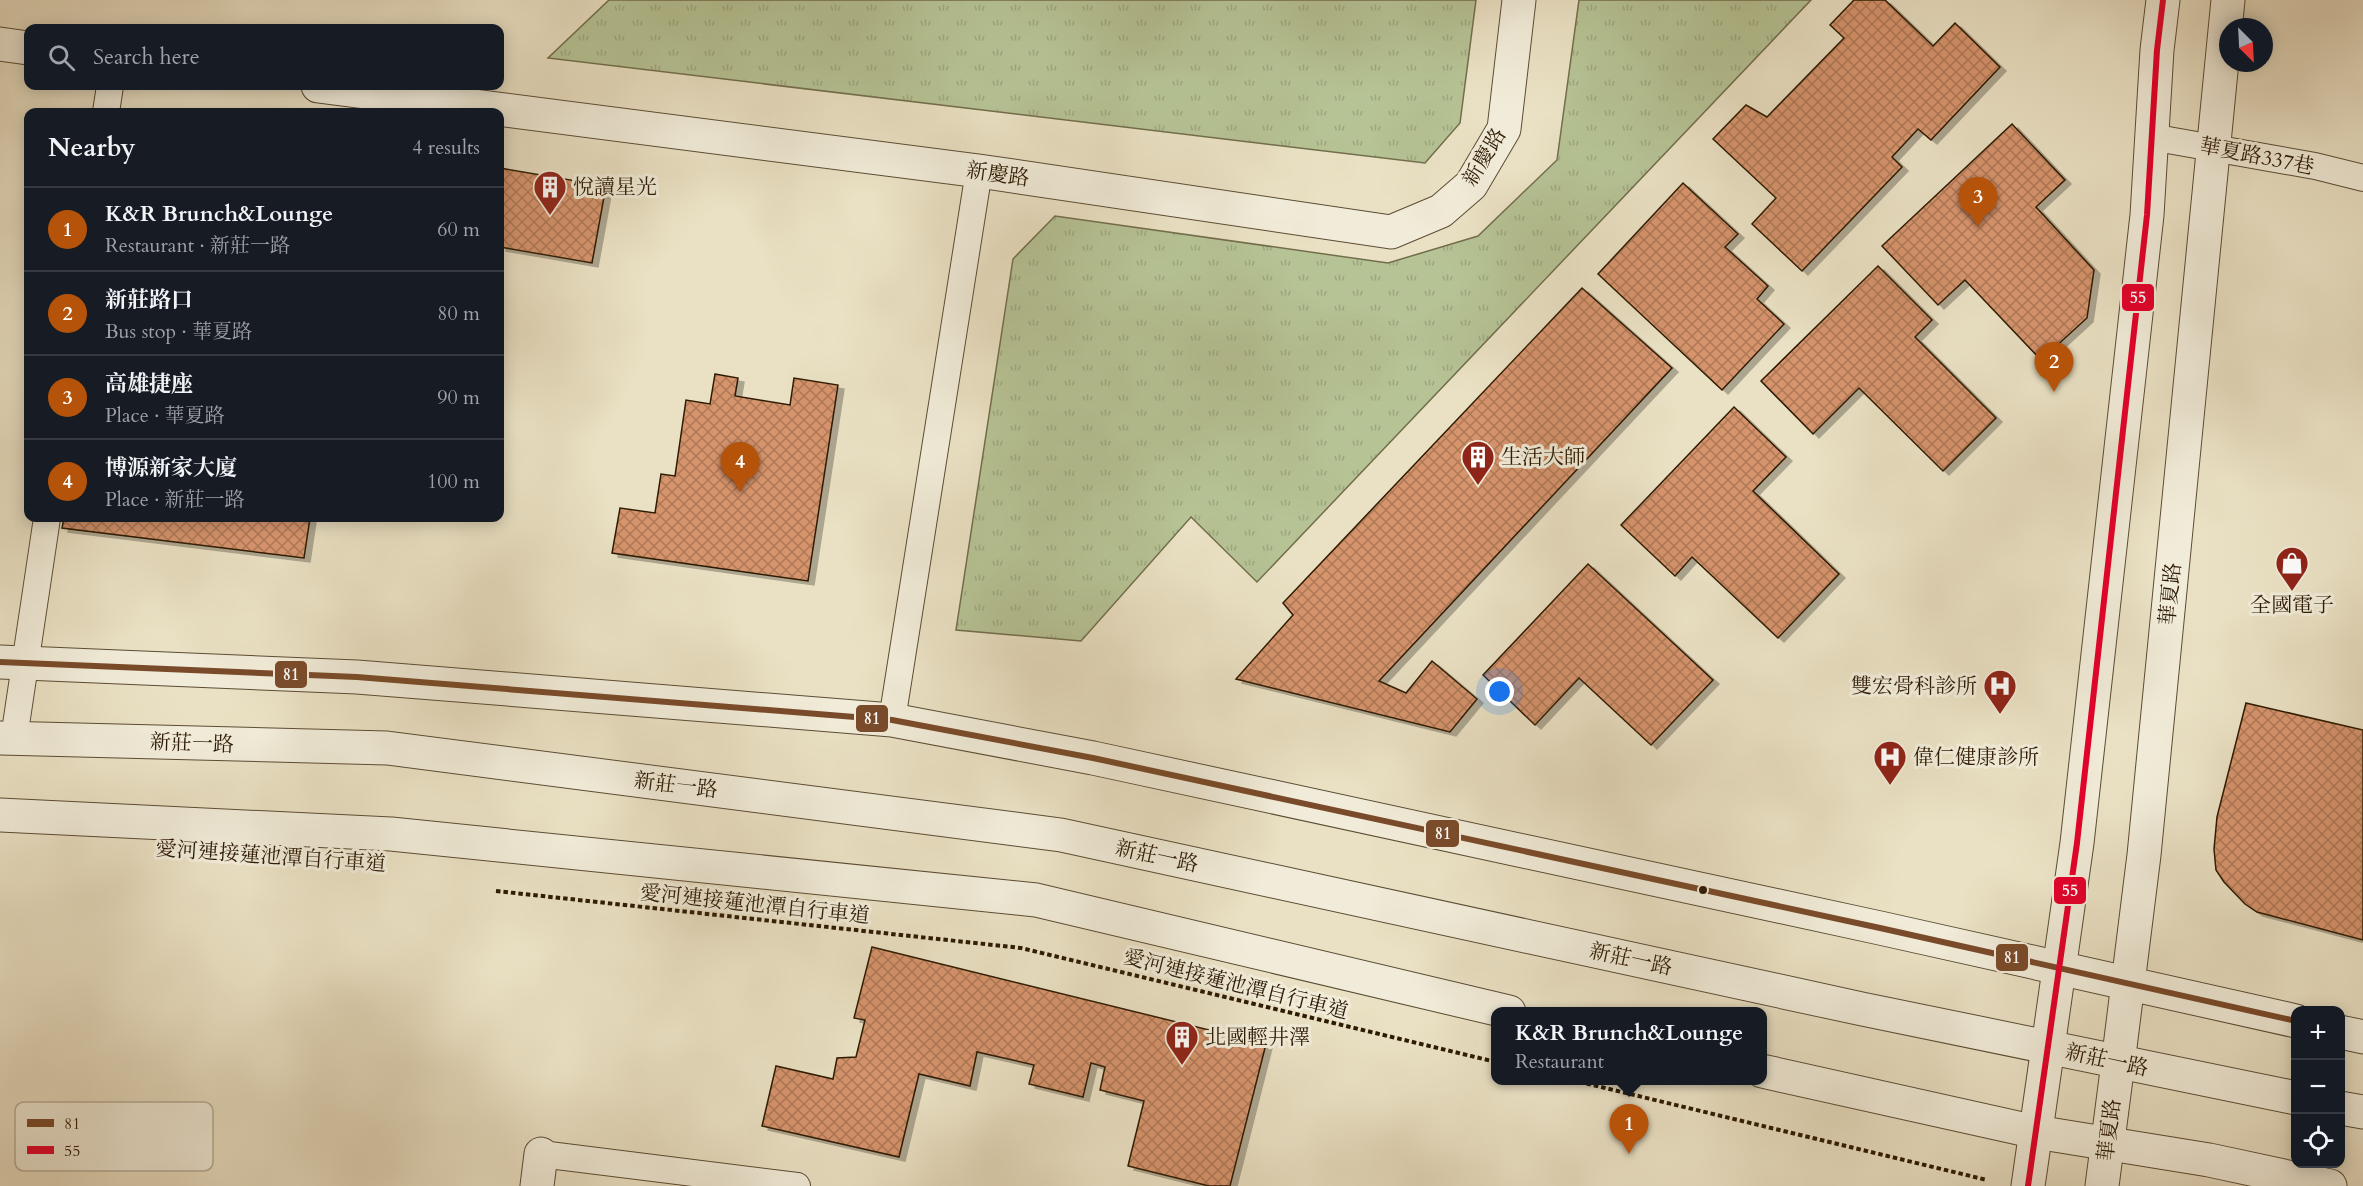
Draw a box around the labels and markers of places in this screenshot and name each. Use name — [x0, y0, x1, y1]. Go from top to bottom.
building icon: 悅讀星光 — [532, 169, 568, 216]
place label: 悅讀星光 — [573, 173, 657, 202]
pin: 3 — [1958, 178, 1998, 227]
pin: 2 — [2034, 342, 2074, 392]
building icon: 生活大師 — [1460, 439, 1496, 486]
pin: 4 — [720, 442, 760, 492]
place label: 生活大師 — [1501, 443, 1585, 472]
shop icon: 全國電子 — [2274, 545, 2310, 592]
place label: 全國電子 — [2250, 591, 2334, 620]
hospital icon: 雙宏骨科診所 — [1982, 668, 2018, 715]
place label: 雙宏骨科診所 — [1851, 672, 1977, 701]
hospital icon: 偉仁健康診所 — [1872, 739, 1908, 786]
place label: 偉仁健康診所 — [1913, 743, 2039, 772]
unlabelled marker — [1697, 884, 1709, 896]
building icon: 北國輕井澤 — [1164, 1019, 1200, 1066]
place label: 北國輕井澤 — [1205, 1023, 1310, 1052]
pin: 1 — [1610, 1104, 1648, 1154]

